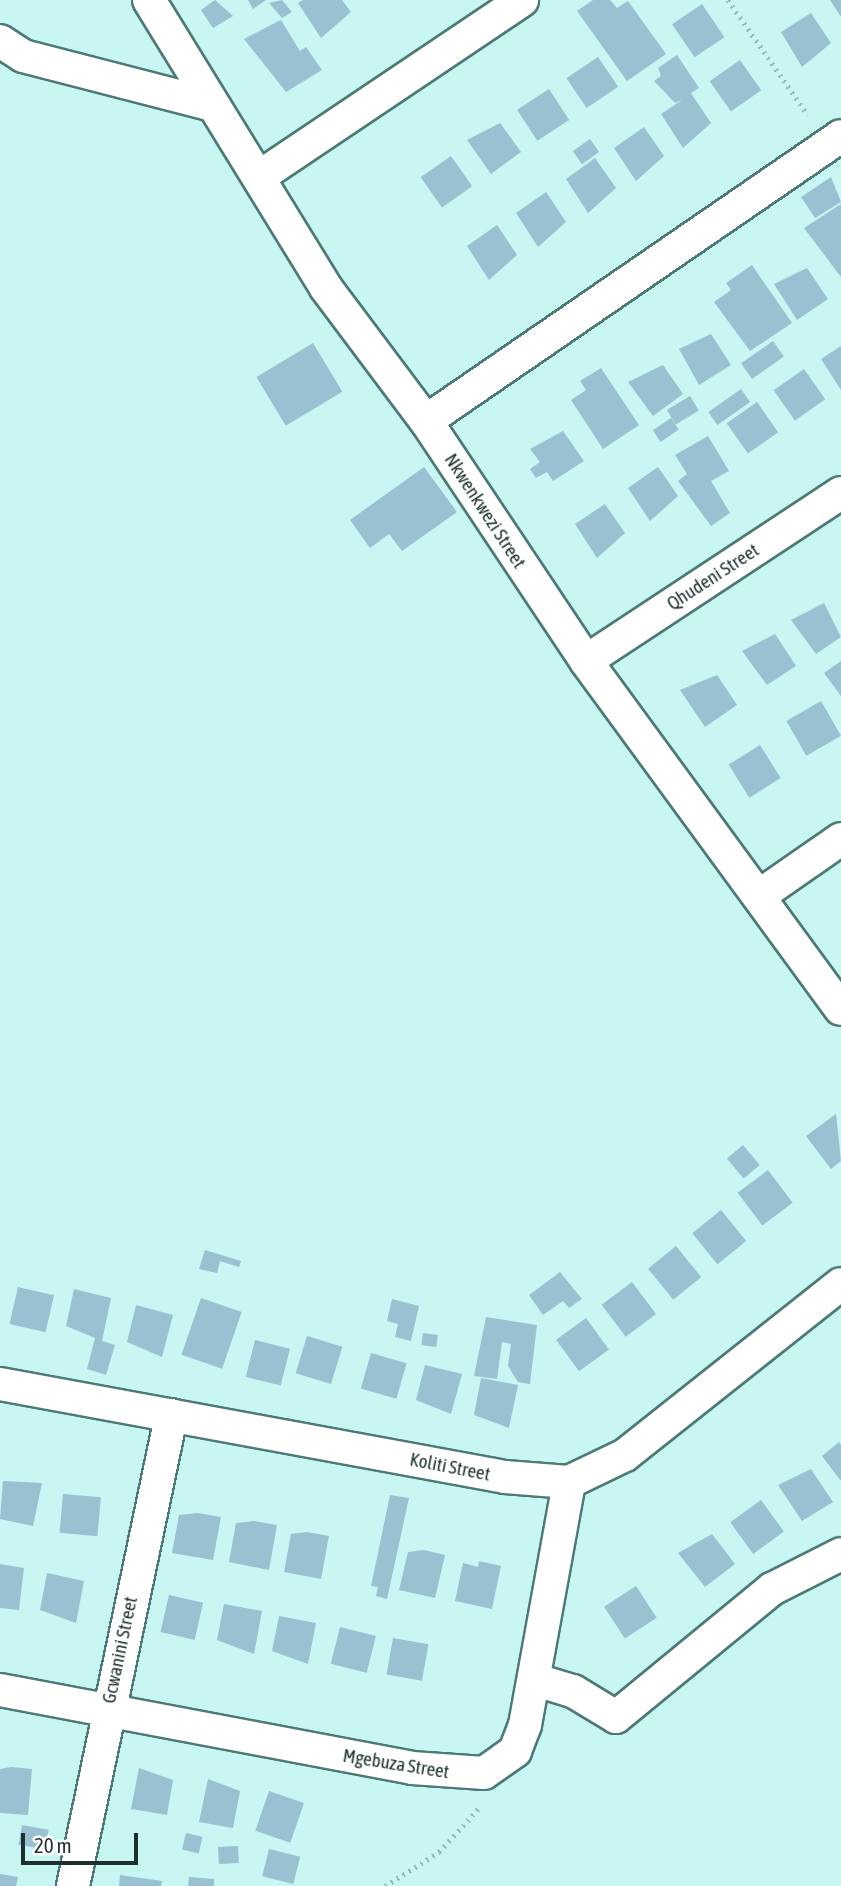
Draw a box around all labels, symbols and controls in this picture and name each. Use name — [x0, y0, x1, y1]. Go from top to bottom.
street label: Nkwenkwezi Street — [439, 449, 531, 573]
street label: Qhudeni Street — [663, 539, 763, 615]
street label: Koliti Street — [408, 1448, 492, 1486]
street label: Gcwanini Street — [98, 1595, 142, 1705]
street label: Mgebuza Street — [341, 1744, 451, 1784]
scale bar — [24, 1820, 142, 1864]
text: 20 m — [34, 1833, 72, 1857]

